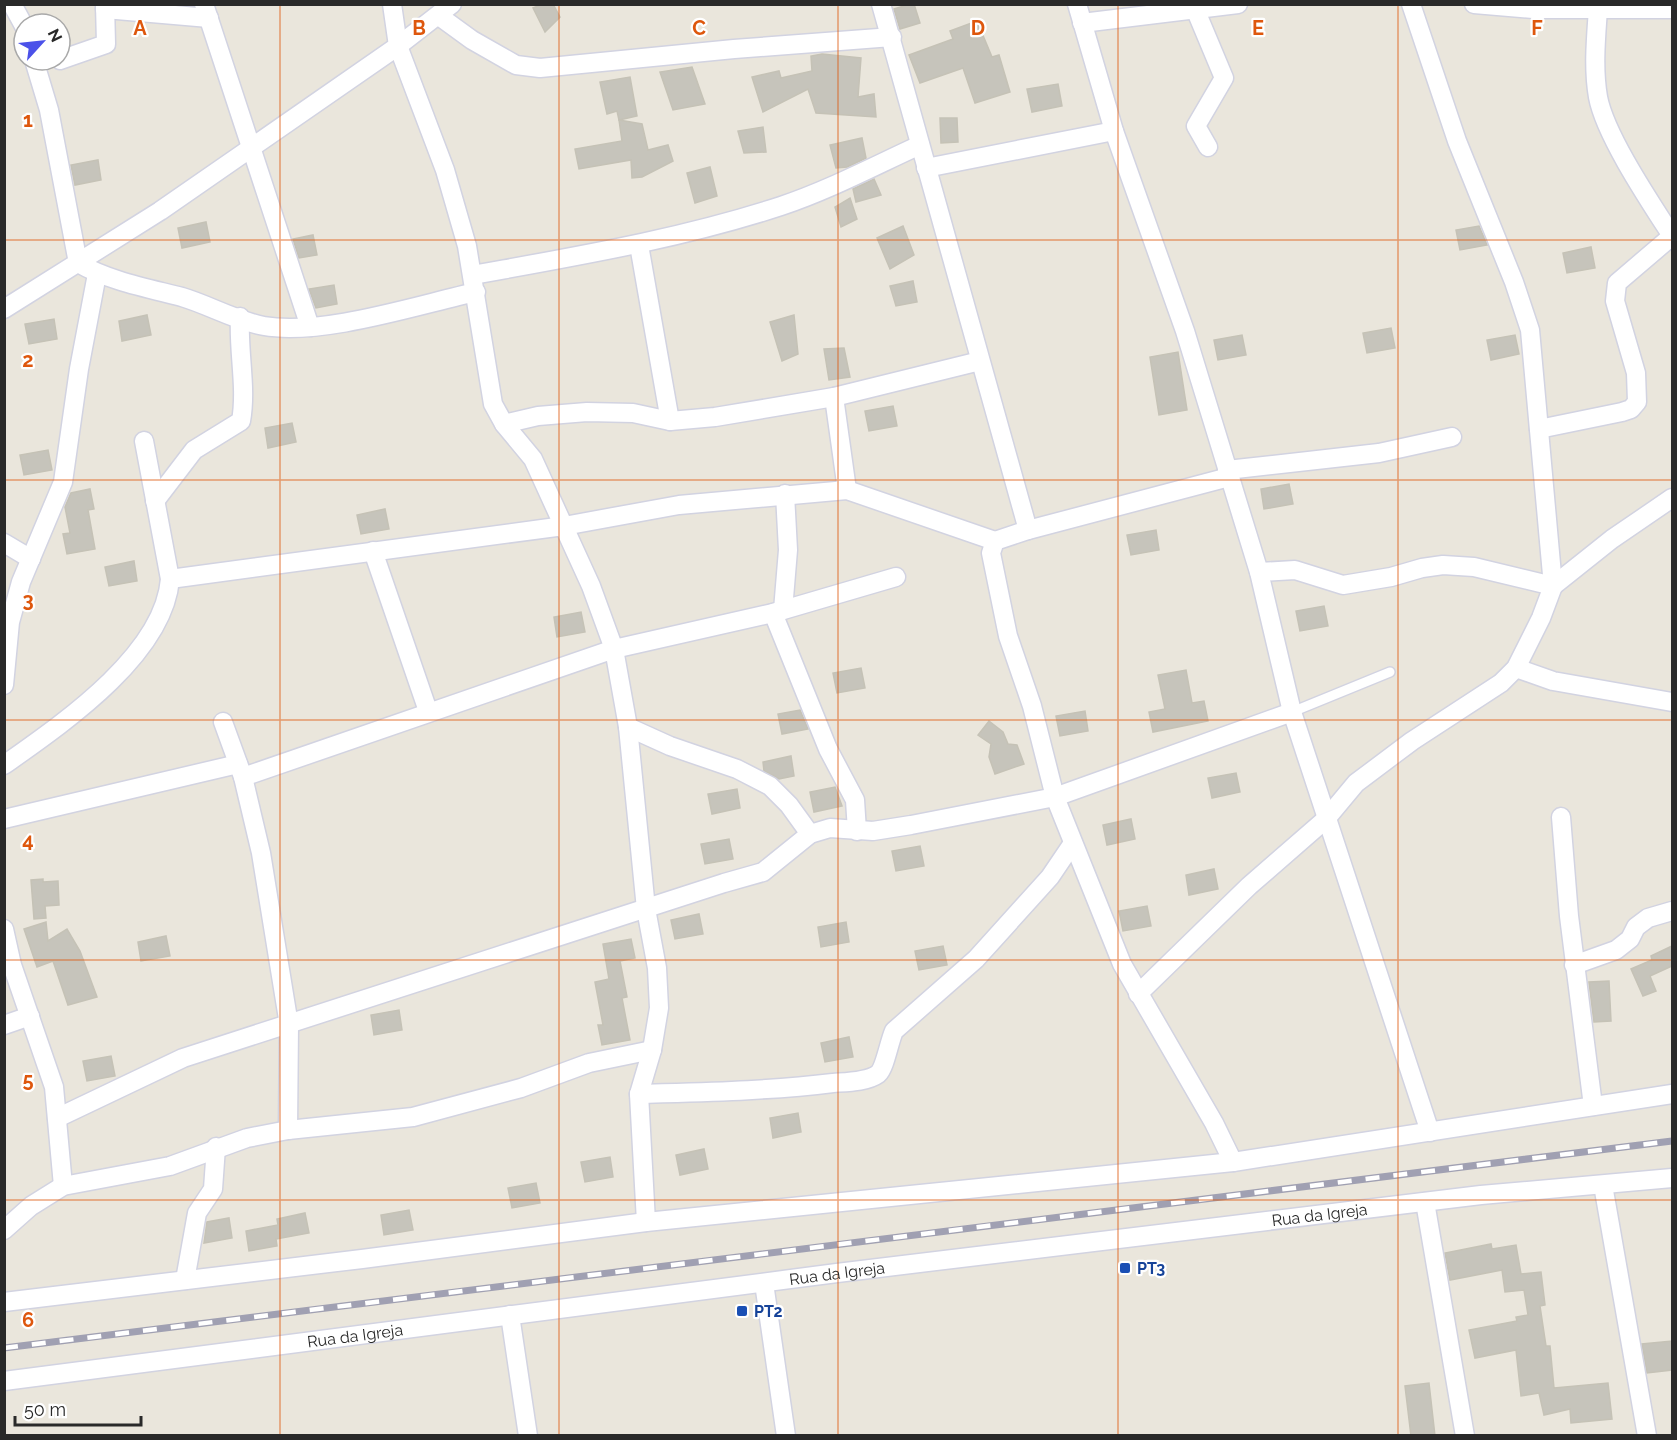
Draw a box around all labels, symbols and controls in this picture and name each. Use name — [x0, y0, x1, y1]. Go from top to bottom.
north arrow — [12, 12, 72, 72]
text: A — [133, 16, 147, 40]
text: B — [412, 16, 426, 40]
text: C — [692, 16, 706, 40]
text: D — [971, 16, 985, 40]
text: E — [1252, 16, 1264, 40]
text: F — [1531, 16, 1543, 40]
text: N — [44, 26, 66, 45]
text: 1 — [23, 108, 33, 132]
text: 2 — [22, 348, 34, 372]
text: 3 — [22, 588, 34, 612]
text: 4 — [22, 828, 34, 852]
text: 5 — [22, 1068, 34, 1092]
street label: Rua da Igreja — [1271, 1200, 1369, 1230]
street label: Rua da Igreja — [788, 1258, 886, 1289]
place label: PT3 — [1137, 1259, 1165, 1278]
marker: PT3 — [1118, 1261, 1132, 1275]
place label: PT2 — [754, 1302, 782, 1321]
marker: PT2 — [735, 1304, 749, 1318]
text: 6 — [22, 1308, 34, 1332]
street label: Rua da Igreja — [306, 1320, 404, 1352]
scale bar — [15, 1389, 141, 1427]
text: 50 m — [24, 1399, 66, 1420]

